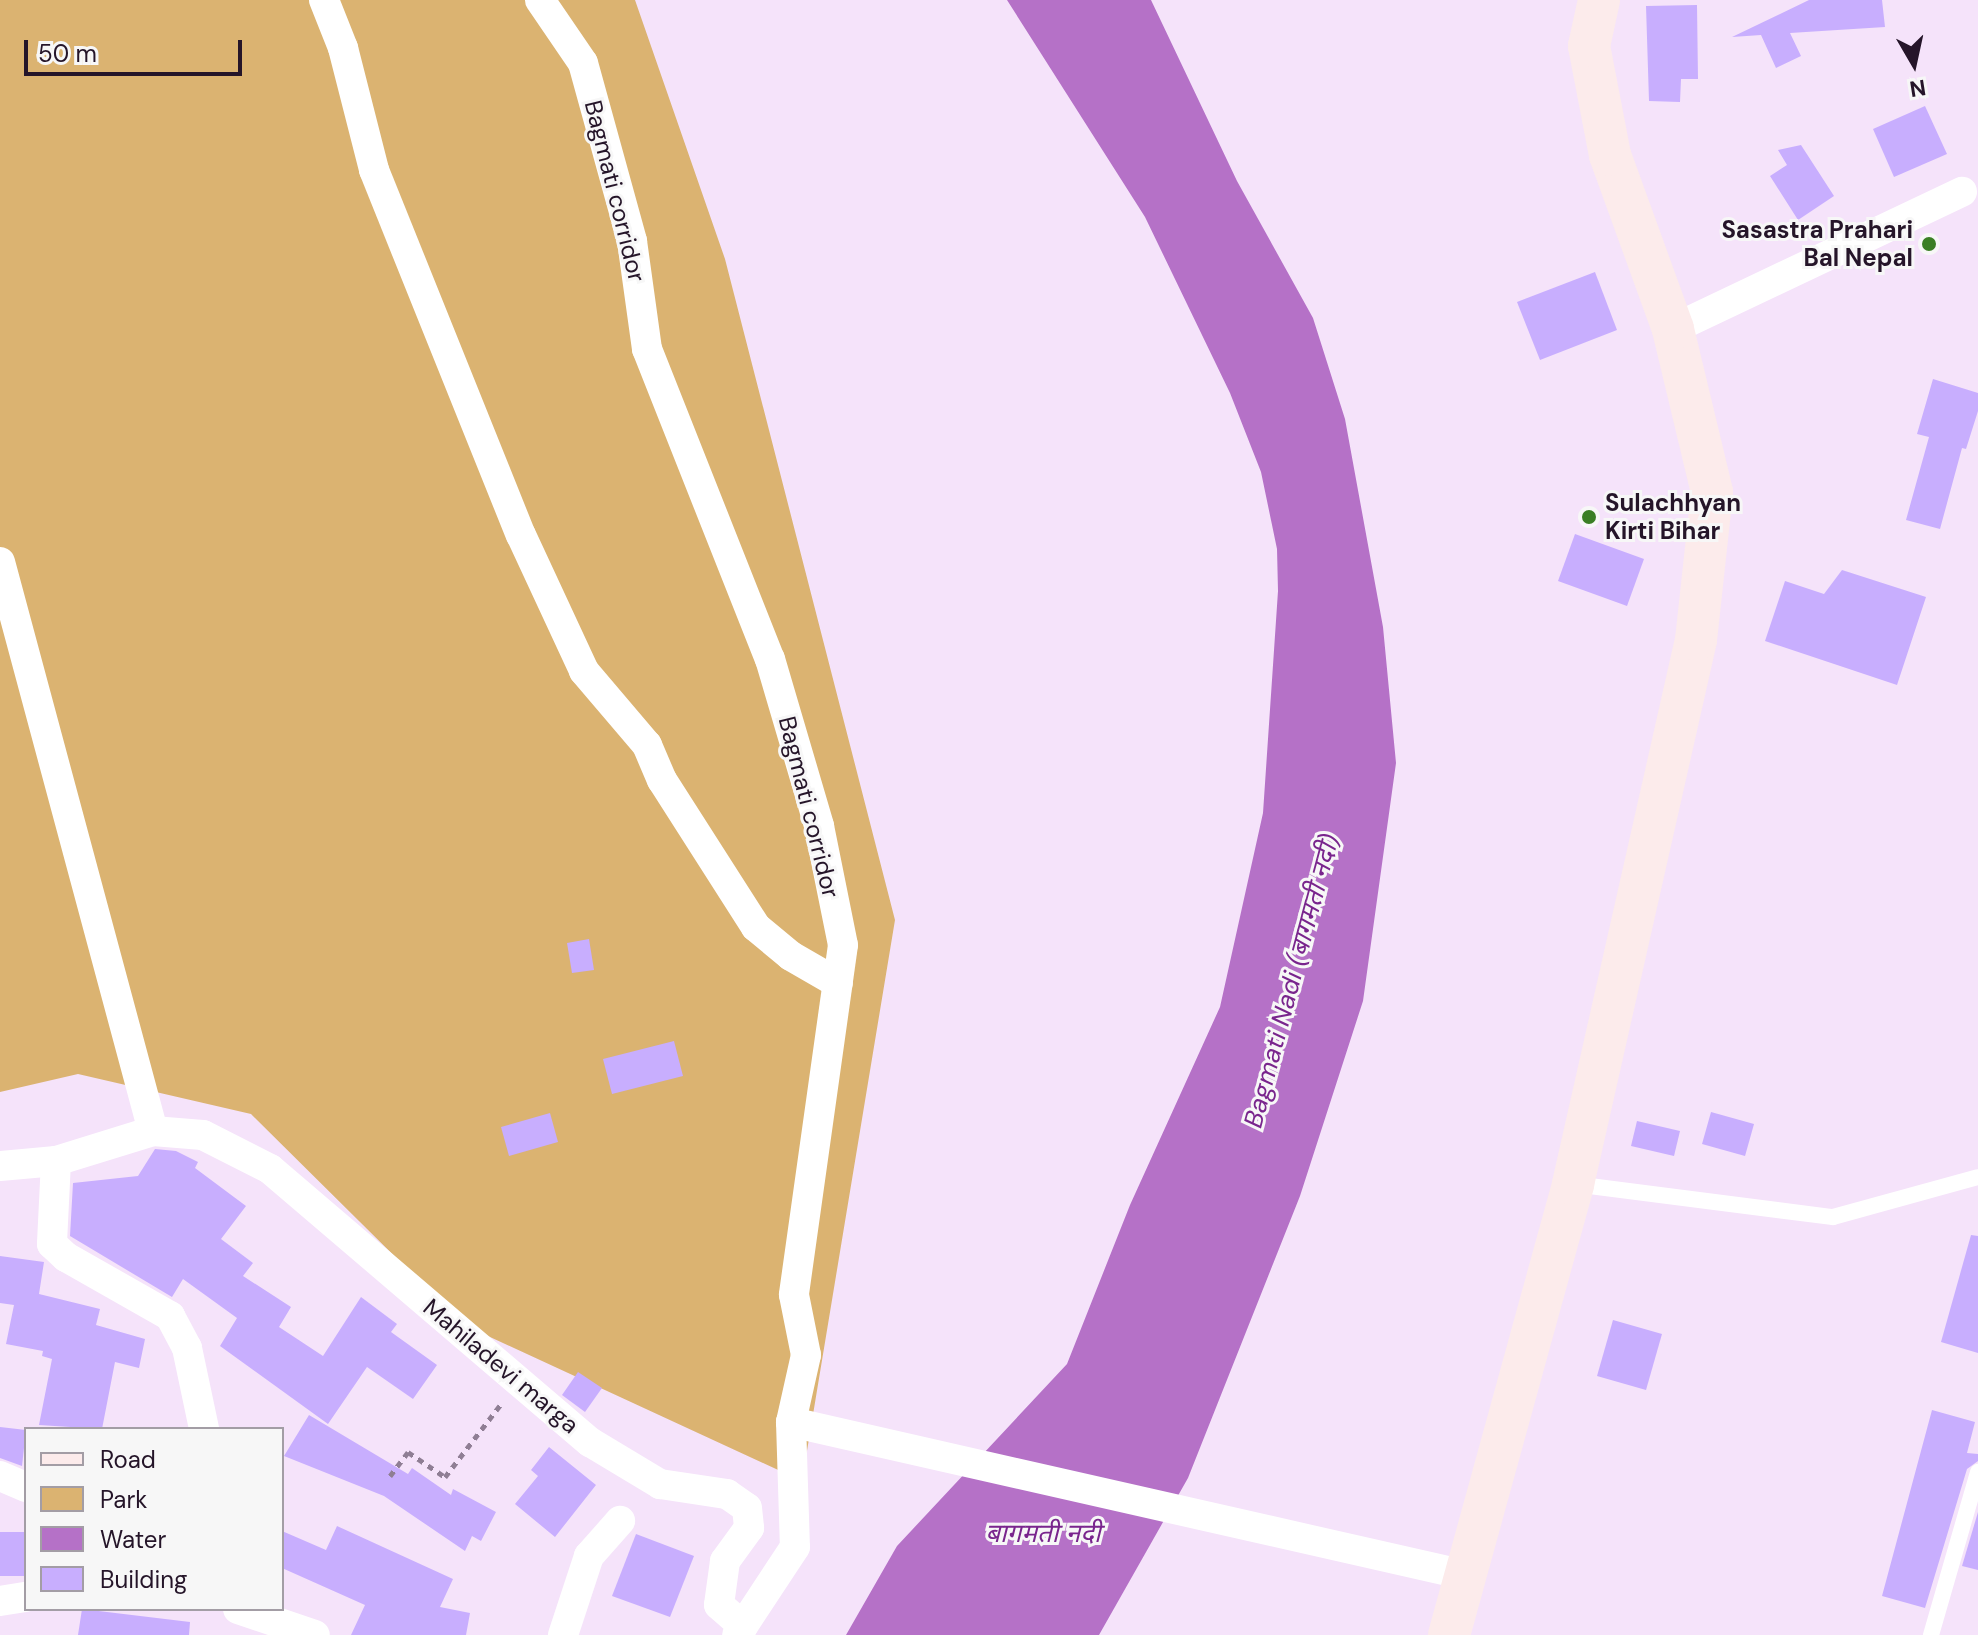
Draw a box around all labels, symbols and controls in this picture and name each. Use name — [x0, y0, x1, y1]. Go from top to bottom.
scale bar — [28, 24, 246, 74]
north arrow — [1874, 24, 1954, 104]
text: 50 m — [38, 38, 97, 69]
text: N — [1908, 73, 1928, 104]
street label: Bagmati corridor — [579, 97, 651, 285]
place label: Sasastra Prahari Bal Nepal — [1721, 216, 1913, 272]
marker: Sasastra Prahari Bal Nepal — [1920, 235, 1938, 253]
place label: Sulachhyan Kirti Bihar — [1605, 489, 1741, 545]
marker: Sulachhyan Kirti Bihar — [1580, 508, 1598, 526]
street label: Bagmati corridor — [773, 713, 845, 901]
water label: Bagmati Nadi (बागमती नदी) — [1238, 831, 1346, 1131]
street label: Mahiladevi marga — [418, 1293, 584, 1439]
legend — [24, 1427, 284, 1611]
text: Road — [100, 1444, 156, 1475]
text: Park — [100, 1484, 147, 1515]
water label: बागमती नदी — [985, 1518, 1101, 1550]
text: Water — [100, 1524, 166, 1555]
text: Building — [100, 1564, 187, 1595]

